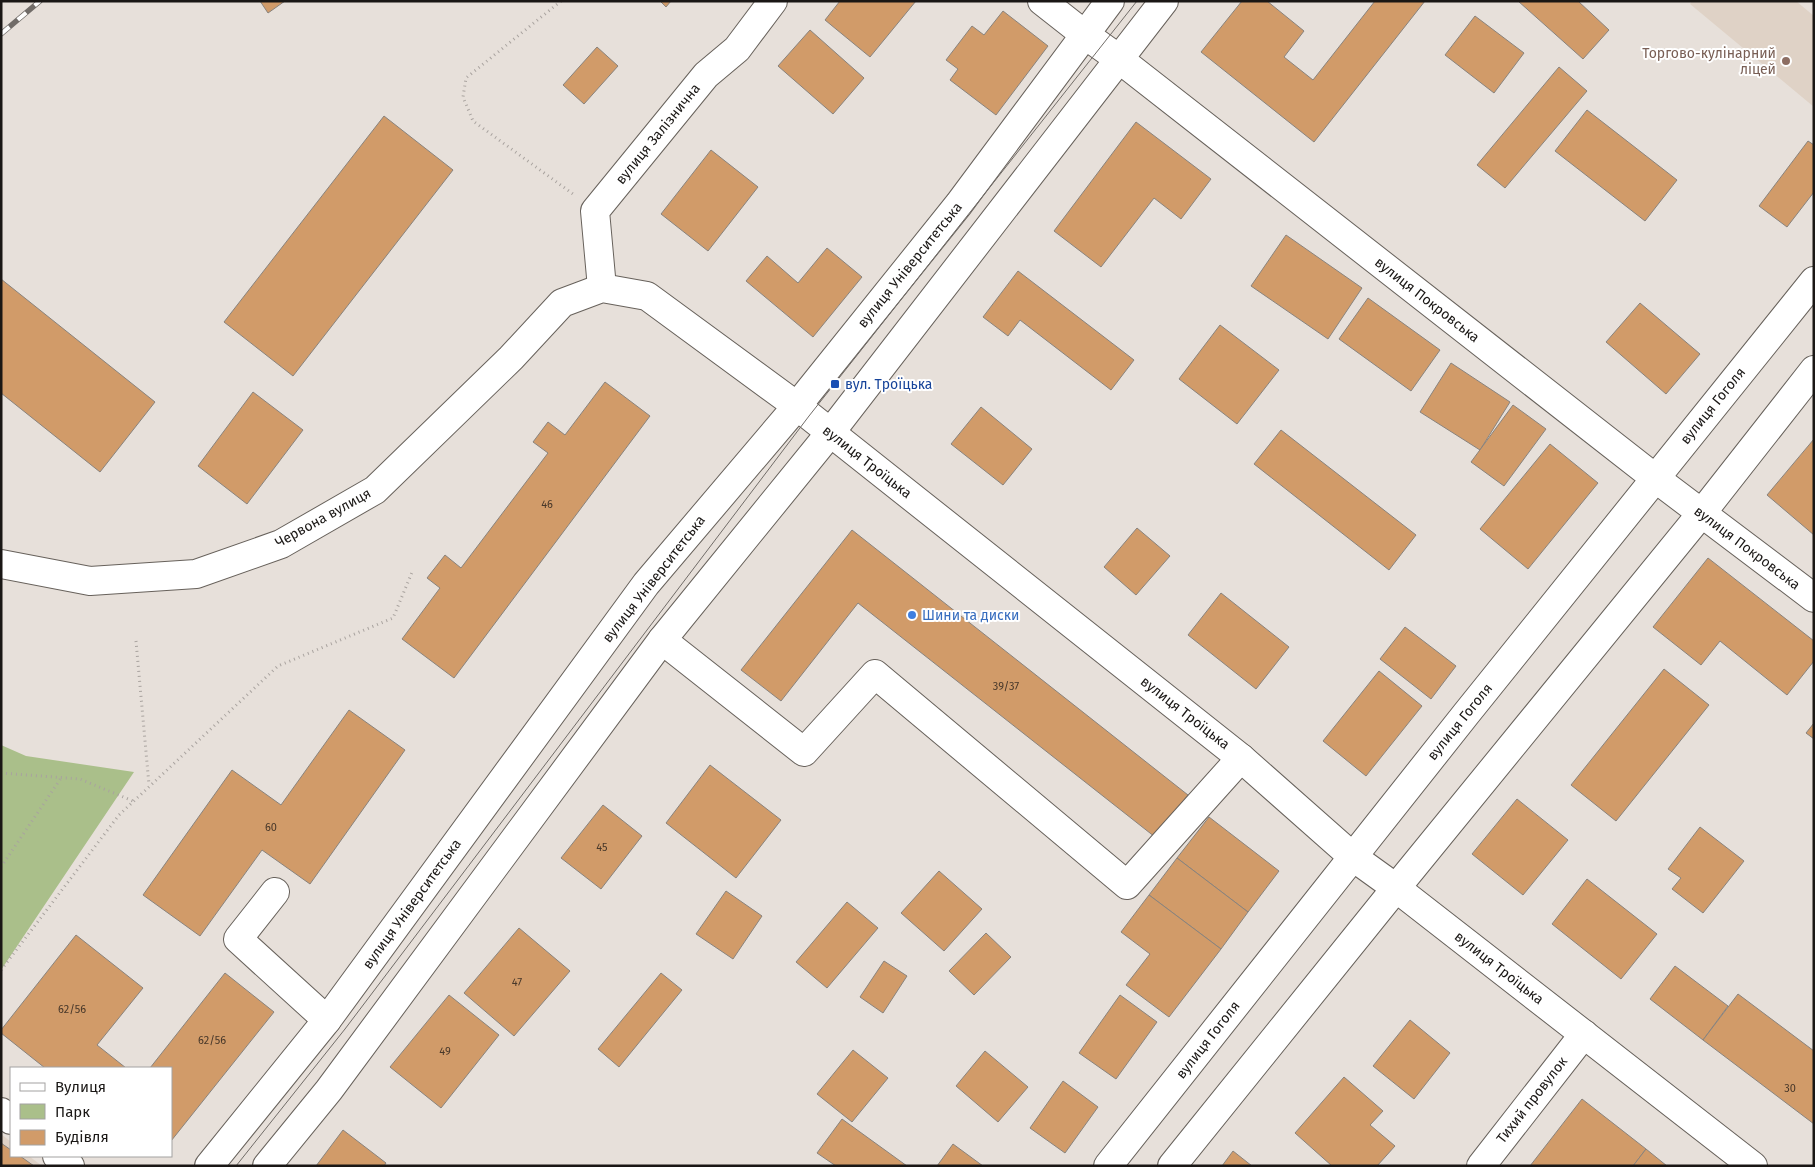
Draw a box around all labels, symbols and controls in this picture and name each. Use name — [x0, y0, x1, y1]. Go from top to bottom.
place label: Торгово-кулінарний ліцей — [1642, 45, 1776, 78]
marker: Торгово-кулінарний ліцей — [1780, 55, 1792, 67]
street label: вулиця Залізнична — [612, 80, 704, 188]
street label: вулиця Університетська — [854, 199, 966, 331]
street label: вулиця Покровська — [1371, 254, 1483, 346]
street label: вулиця Гоголя — [1677, 364, 1749, 448]
place label: вул. Троїцька — [845, 376, 932, 393]
marker: вул. Троїцька — [829, 378, 841, 390]
street label: вулиця Троїцька — [819, 422, 915, 502]
street label: Червона вулиця — [272, 485, 374, 551]
house number: 46 — [541, 498, 553, 511]
street label: вулиця Покровська — [1691, 503, 1803, 593]
street label: вулиця Університетська — [599, 512, 709, 646]
place label: Шини та диски — [922, 607, 1019, 624]
marker: Шини та диски — [906, 609, 918, 621]
street label: вулиця Троїцька — [1137, 673, 1233, 753]
house number: 39/37 — [993, 680, 1019, 693]
street label: вулиця Гоголя — [1424, 680, 1496, 764]
house number: 60 — [265, 821, 277, 834]
street label: вулиця Університетська — [359, 836, 465, 972]
house number: 45 — [596, 841, 608, 854]
street label: вулиця Троїцька — [1451, 928, 1547, 1008]
house number: 47 — [512, 976, 522, 989]
street label: вулиця Гоголя — [1172, 998, 1244, 1082]
house number: 62/56 — [58, 1003, 86, 1016]
house number: 62/56 — [198, 1034, 226, 1047]
house number: 49 — [439, 1045, 451, 1058]
street label: Тихий провулок — [1493, 1053, 1572, 1147]
legend — [10, 1067, 172, 1157]
text: Вулиця — [55, 1078, 106, 1096]
house number: 30 — [1784, 1082, 1796, 1095]
text: Парк — [55, 1103, 90, 1121]
text: Будівля — [55, 1128, 109, 1146]

